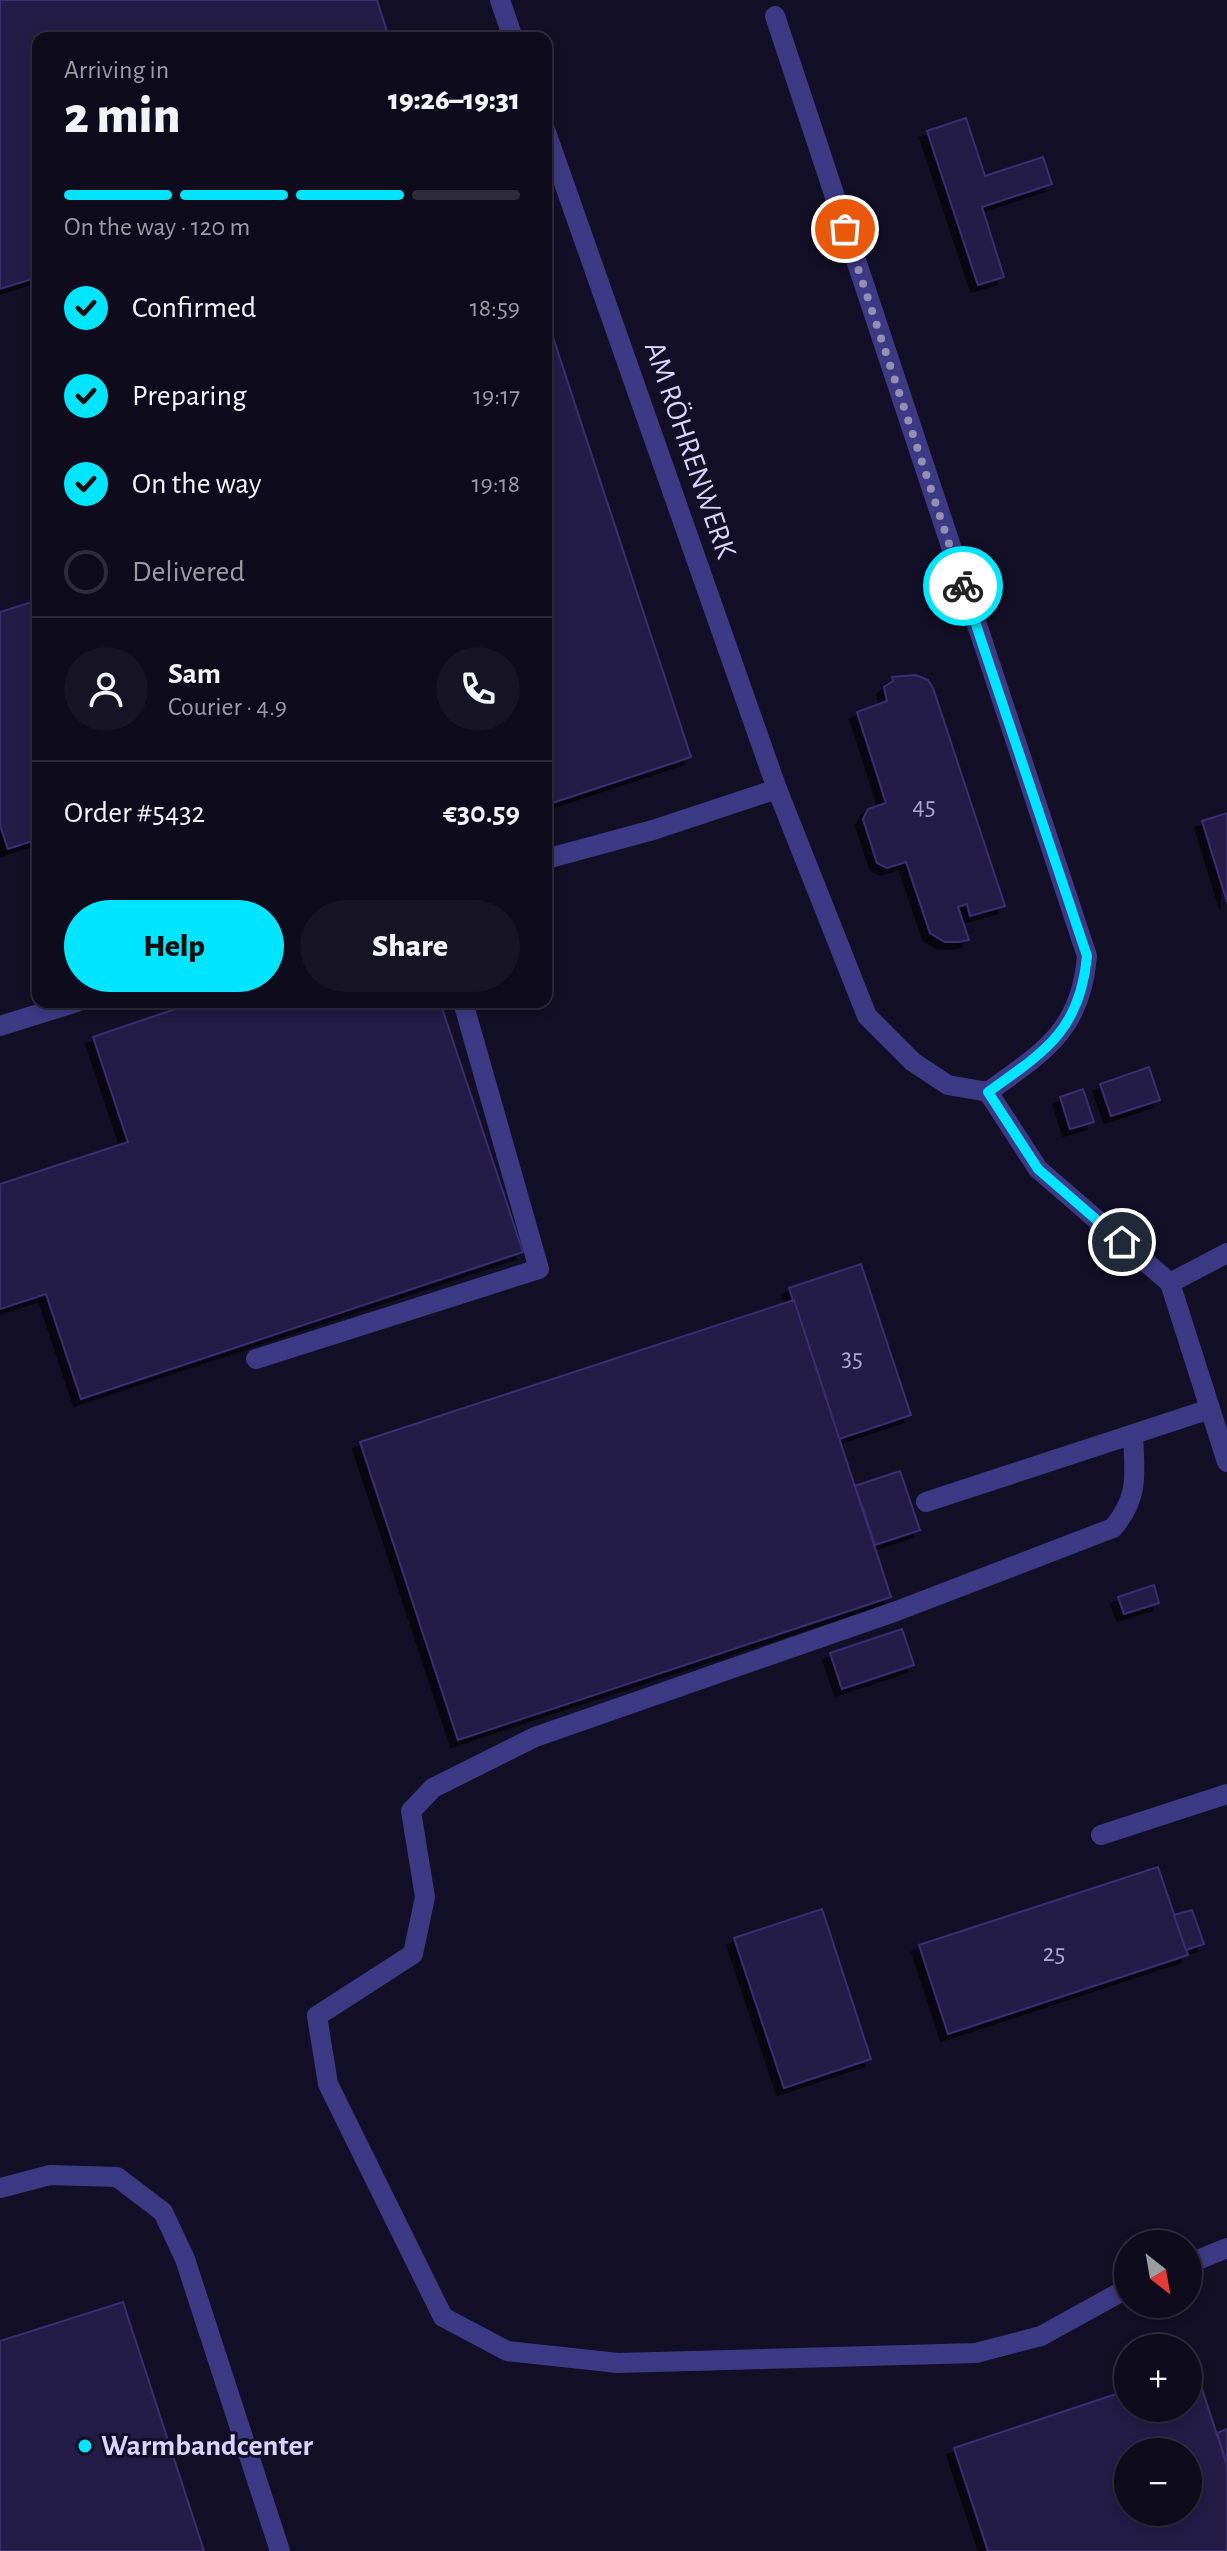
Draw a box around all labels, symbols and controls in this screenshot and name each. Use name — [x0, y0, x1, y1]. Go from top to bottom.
text: Arriving in — [64, 57, 169, 83]
text: 19:26–19:31 — [388, 85, 520, 115]
text: 2 min — [64, 90, 180, 142]
pin — [811, 195, 879, 263]
icon: bag — [823, 207, 867, 251]
text: On the way · 120 m — [64, 214, 250, 240]
icon: check — [64, 286, 108, 330]
text: Confirmed — [132, 293, 256, 323]
text: 18:59 — [470, 295, 520, 321]
street label: AM RÖHRENWERK — [639, 337, 742, 563]
icon: check — [64, 374, 108, 418]
text: Preparing — [132, 381, 247, 411]
text: 19:17 — [473, 383, 520, 409]
icon: check — [64, 462, 108, 506]
text: On the way — [132, 469, 261, 499]
text: 19:18 — [472, 471, 520, 497]
courier — [923, 546, 1003, 626]
text: Delivered — [132, 557, 245, 587]
icon: bike — [941, 564, 985, 608]
button: person — [64, 647, 148, 731]
button: phone — [436, 647, 520, 731]
text: Sam — [168, 659, 221, 689]
text: Courier · 4.9 — [168, 694, 287, 720]
house number: 45 — [912, 793, 936, 819]
text: Order #5432 — [64, 798, 205, 828]
text: €30.59 — [443, 798, 520, 828]
button: Help — [64, 900, 284, 992]
button: Share — [300, 900, 520, 992]
pin — [1088, 1208, 1156, 1276]
icon: home — [1100, 1220, 1144, 1264]
house number: 35 — [841, 1345, 863, 1371]
house number: 25 — [1043, 1940, 1065, 1966]
north arrow — [1114, 2230, 1202, 2318]
map controls — [1114, 2230, 1202, 2526]
button: + — [1114, 2334, 1202, 2422]
place label: Warmbandcenter — [101, 2431, 314, 2461]
marker: Warmbandcenter — [76, 2437, 94, 2455]
button: − — [1114, 2438, 1202, 2526]

